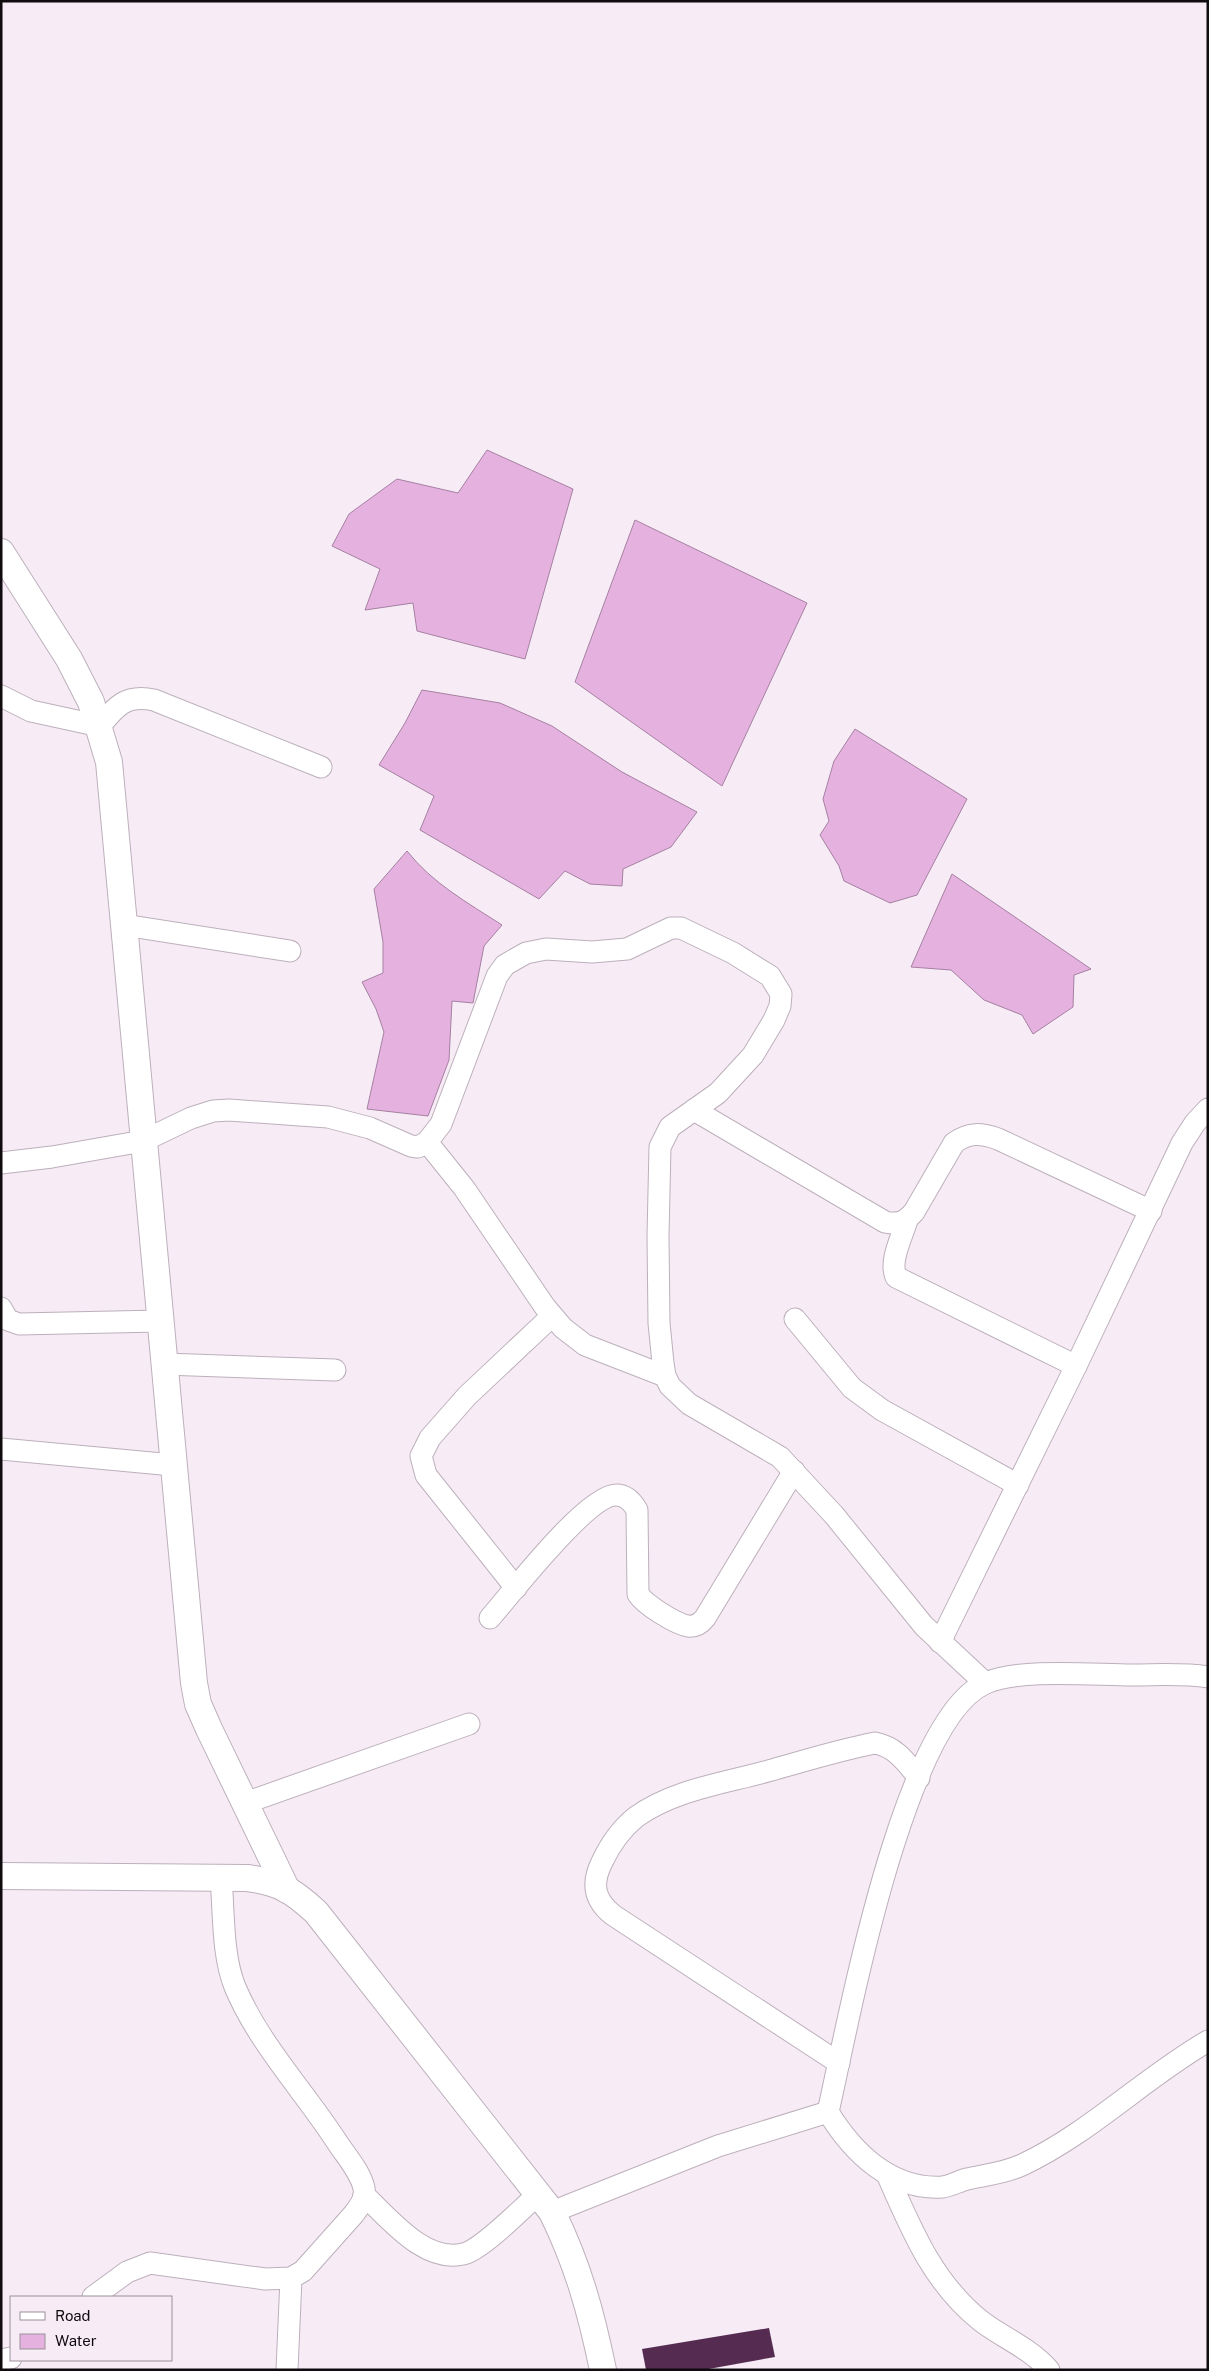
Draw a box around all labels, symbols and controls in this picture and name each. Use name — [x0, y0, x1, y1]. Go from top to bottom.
legend — [10, 2296, 172, 2361]
text: Road — [55, 2307, 91, 2324]
text: Water — [55, 2332, 97, 2349]

